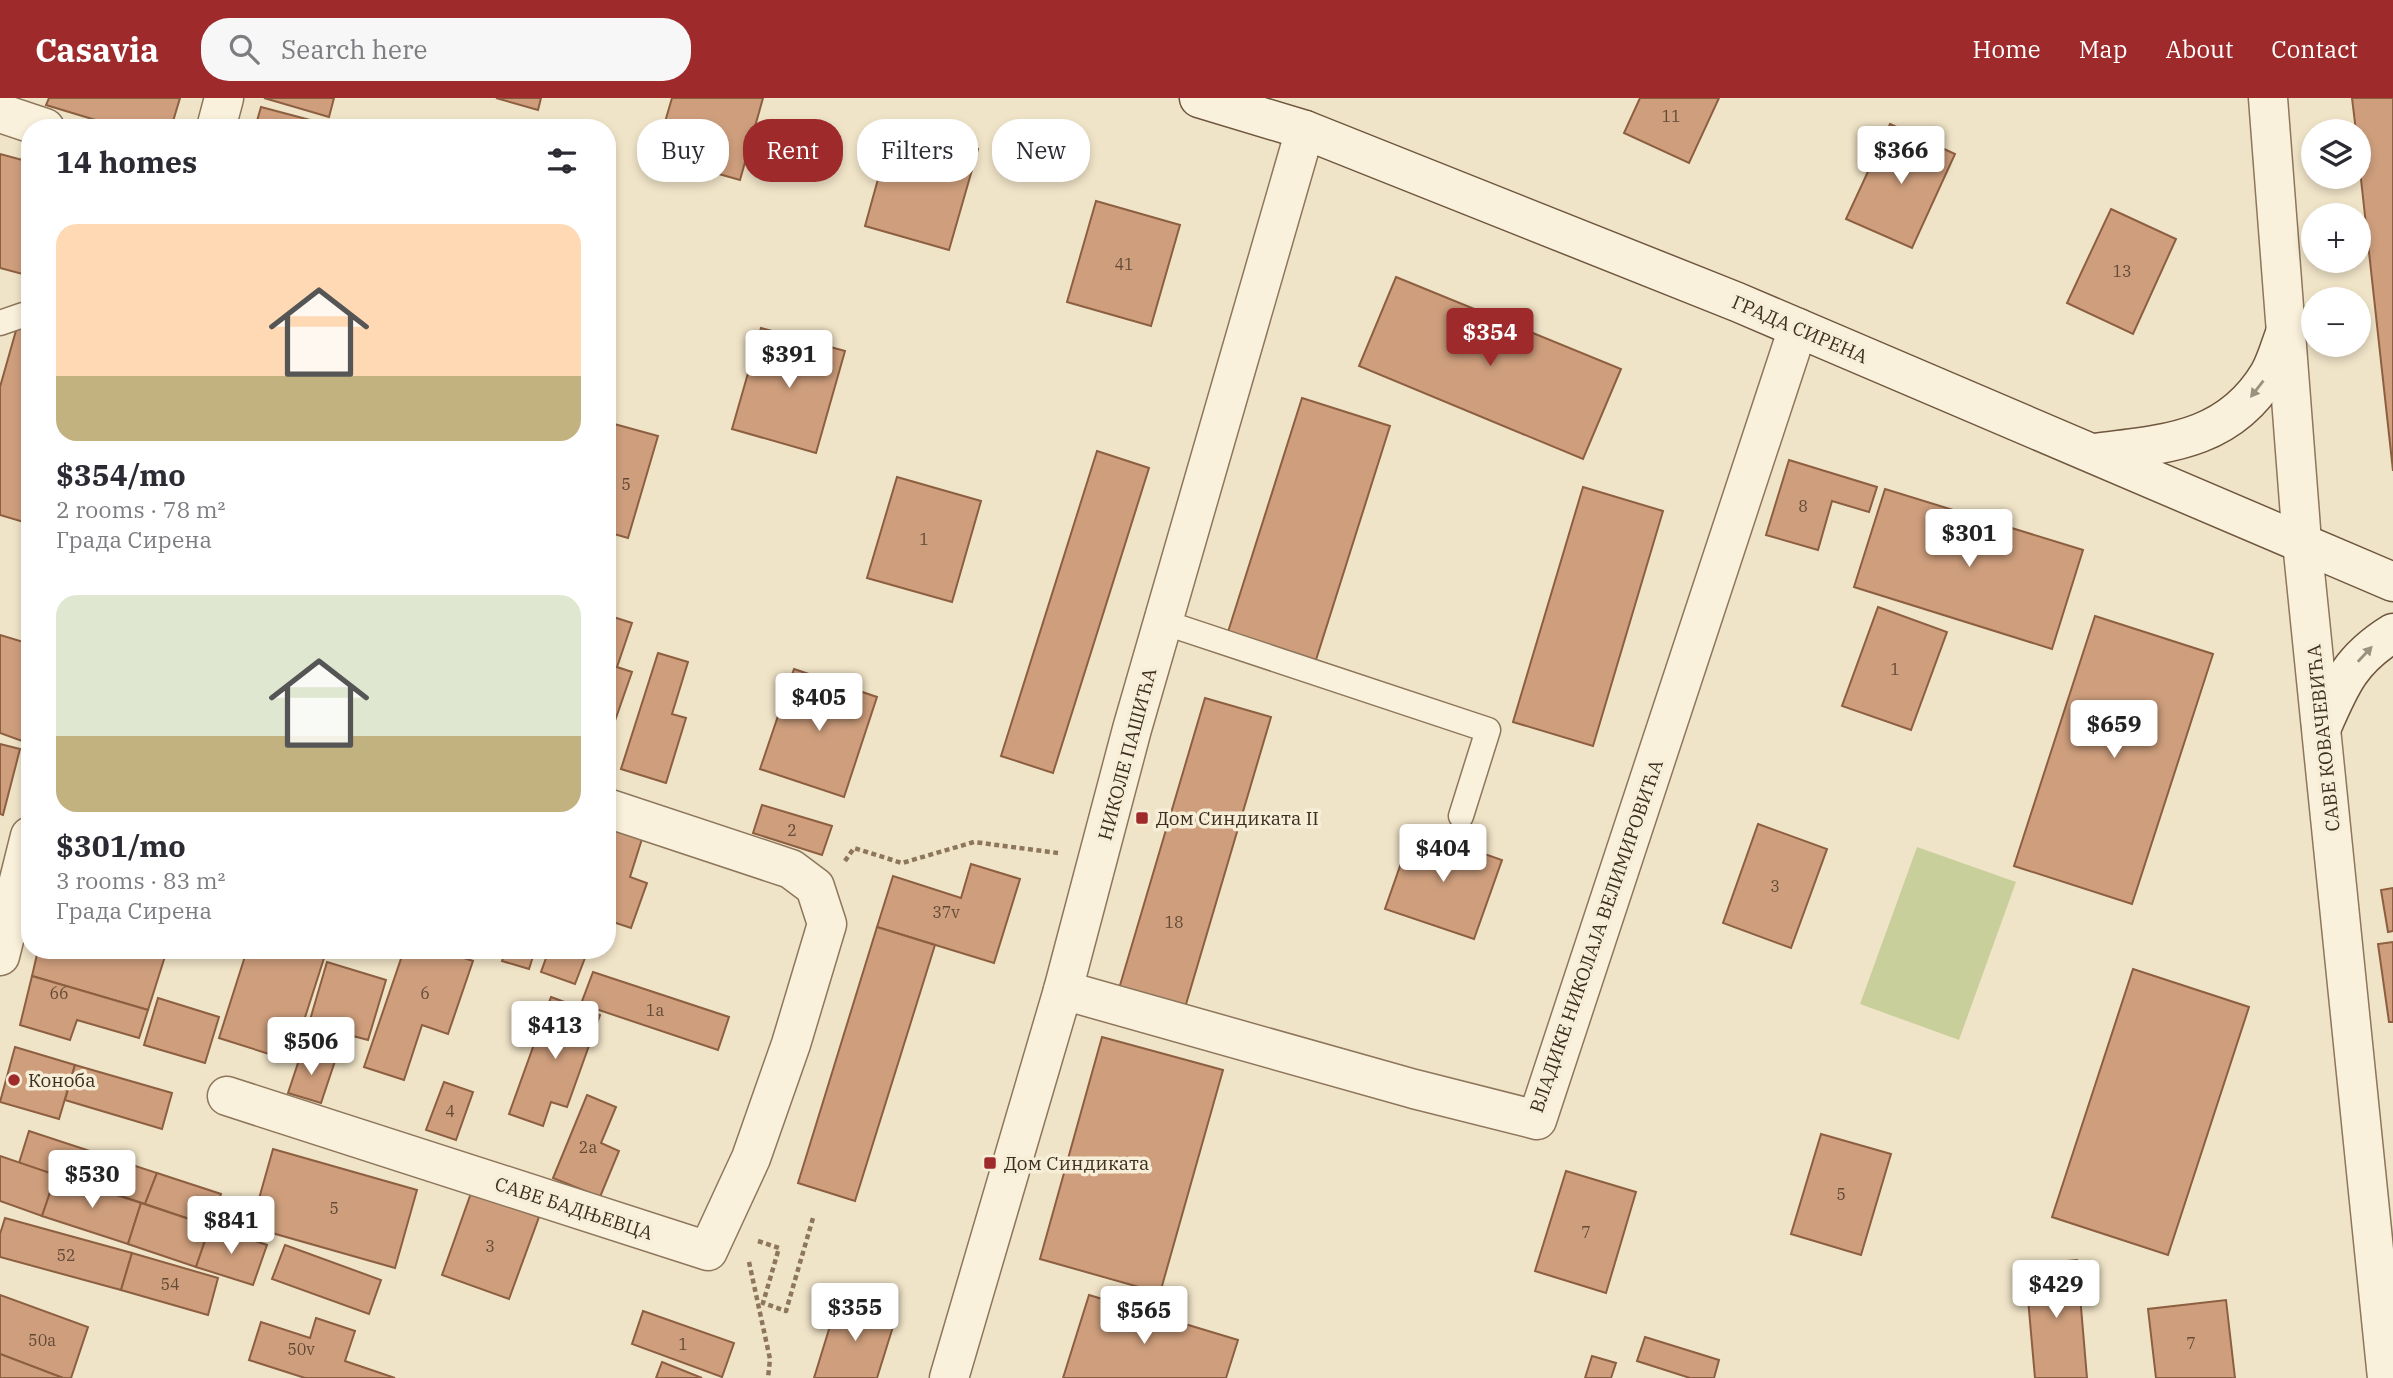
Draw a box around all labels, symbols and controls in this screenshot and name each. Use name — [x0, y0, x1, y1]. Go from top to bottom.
search box — [201, 18, 691, 81]
text: Casavia — [35, 28, 159, 71]
icon: search — [225, 30, 263, 68]
text: Search here — [281, 32, 427, 66]
text: Home — [1973, 33, 2041, 65]
text: Map — [2079, 33, 2127, 65]
text: About — [2165, 33, 2233, 65]
text: Contact — [2271, 33, 2358, 65]
house number: 11 — [1661, 106, 1681, 126]
chip: Buy — [637, 119, 729, 182]
chip: Rent — [743, 119, 843, 182]
chip: Filters — [857, 119, 978, 182]
chip: New — [992, 119, 1090, 182]
map controls — [2301, 119, 2371, 357]
button: layers — [2301, 119, 2371, 189]
pin: $366 — [1860, 126, 1942, 186]
text: $366 — [1873, 134, 1929, 164]
text: 14 homes — [56, 142, 197, 181]
icon: filters — [543, 142, 581, 180]
button: + — [2301, 203, 2371, 273]
house number: 41 — [1114, 254, 1134, 274]
house number: 13 — [2112, 261, 2132, 281]
icon: home — [256, 269, 382, 395]
button: − — [2301, 287, 2371, 357]
street label: ГРАДА СИРЕНА — [1729, 290, 1871, 368]
pin: $354 — [1449, 308, 1531, 368]
text: $354 — [1462, 316, 1518, 346]
pin: $391 — [748, 330, 830, 390]
text: $391 — [761, 338, 817, 368]
one-way arrow — [2250, 380, 2265, 398]
text: $354/mo — [56, 455, 186, 494]
house number: 5 — [621, 474, 631, 494]
text: 2 rooms · 78 m² — [56, 494, 226, 524]
house number: 8 — [1798, 496, 1808, 516]
pin: $301 — [1928, 510, 2010, 569]
text: $301 — [1941, 517, 1997, 547]
text: Града Сирена — [56, 524, 212, 554]
house number: 1 — [919, 529, 929, 549]
icon: home — [256, 640, 382, 766]
street label: САВЕ КОВАЧЕВИЋА — [2301, 643, 2345, 833]
one-way arrow — [2356, 646, 2373, 663]
house number: 1 — [1890, 659, 1900, 679]
street label: НИКОЛЕ ПАШИЋА — [1092, 665, 1162, 843]
pin: $405 — [778, 674, 860, 733]
text: $405 — [791, 681, 847, 711]
pin: $659 — [2073, 700, 2155, 760]
text: $659 — [2086, 708, 2142, 738]
street label: ВЛАДИКЕ НИКОЛАЈА ВЕЛИМИРОВИЋА — [1524, 756, 1668, 1116]
place label: Дом Синдиката II — [1156, 806, 1319, 830]
marker: Дом Синдиката II — [1134, 810, 1150, 826]
house number: 2 — [787, 820, 797, 840]
pin: $404 — [1402, 824, 1484, 884]
text: $301/mo — [56, 826, 186, 865]
text: $404 — [1415, 832, 1471, 862]
text: 3 rooms · 83 m² — [56, 865, 226, 895]
house number: 3 — [1770, 876, 1780, 896]
text: Града Сирена — [56, 895, 212, 925]
house number: 37v — [932, 902, 960, 922]
house number: 18 — [1164, 912, 1184, 932]
house number: 66 — [49, 983, 69, 1003]
house number: 6 — [420, 983, 430, 1003]
house number: 1a — [646, 1000, 664, 1020]
pin: $413 — [514, 1002, 596, 1061]
text: $413 — [527, 1009, 583, 1039]
pin: $506 — [270, 1018, 352, 1077]
text: $506 — [283, 1025, 339, 1055]
place label: Коноба — [28, 1068, 96, 1092]
marker: Коноба — [6, 1072, 22, 1088]
house number: 4 — [445, 1101, 455, 1121]
house number: 2a — [579, 1137, 597, 1157]
pin: $530 — [51, 1150, 133, 1210]
place label: Дом Синдиката — [1004, 1151, 1149, 1175]
marker: Дом Синдиката — [982, 1155, 998, 1171]
text: $530 — [64, 1158, 120, 1188]
street label: САВЕ БАДЊЕВЦА — [492, 1171, 656, 1245]
house number: 5 — [1836, 1184, 1846, 1204]
pin: $841 — [190, 1196, 272, 1256]
house number: 5 — [329, 1198, 339, 1218]
text: $841 — [203, 1204, 259, 1234]
house number: 7 — [1581, 1222, 1591, 1242]
house number: 3 — [485, 1236, 495, 1256]
house number: 52 — [56, 1245, 76, 1265]
pin: $429 — [2015, 1260, 2097, 1320]
text: $429 — [2028, 1268, 2084, 1298]
house number: 54 — [160, 1274, 180, 1294]
pin: $355 — [814, 1284, 896, 1343]
pin: $565 — [1103, 1286, 1185, 1346]
text: $355 — [827, 1291, 883, 1321]
text: $565 — [1116, 1294, 1172, 1324]
house number: 50a — [28, 1330, 56, 1350]
house number: 7 — [2186, 1333, 2196, 1353]
house number: 1 — [678, 1334, 688, 1354]
house number: 50v — [287, 1339, 315, 1359]

